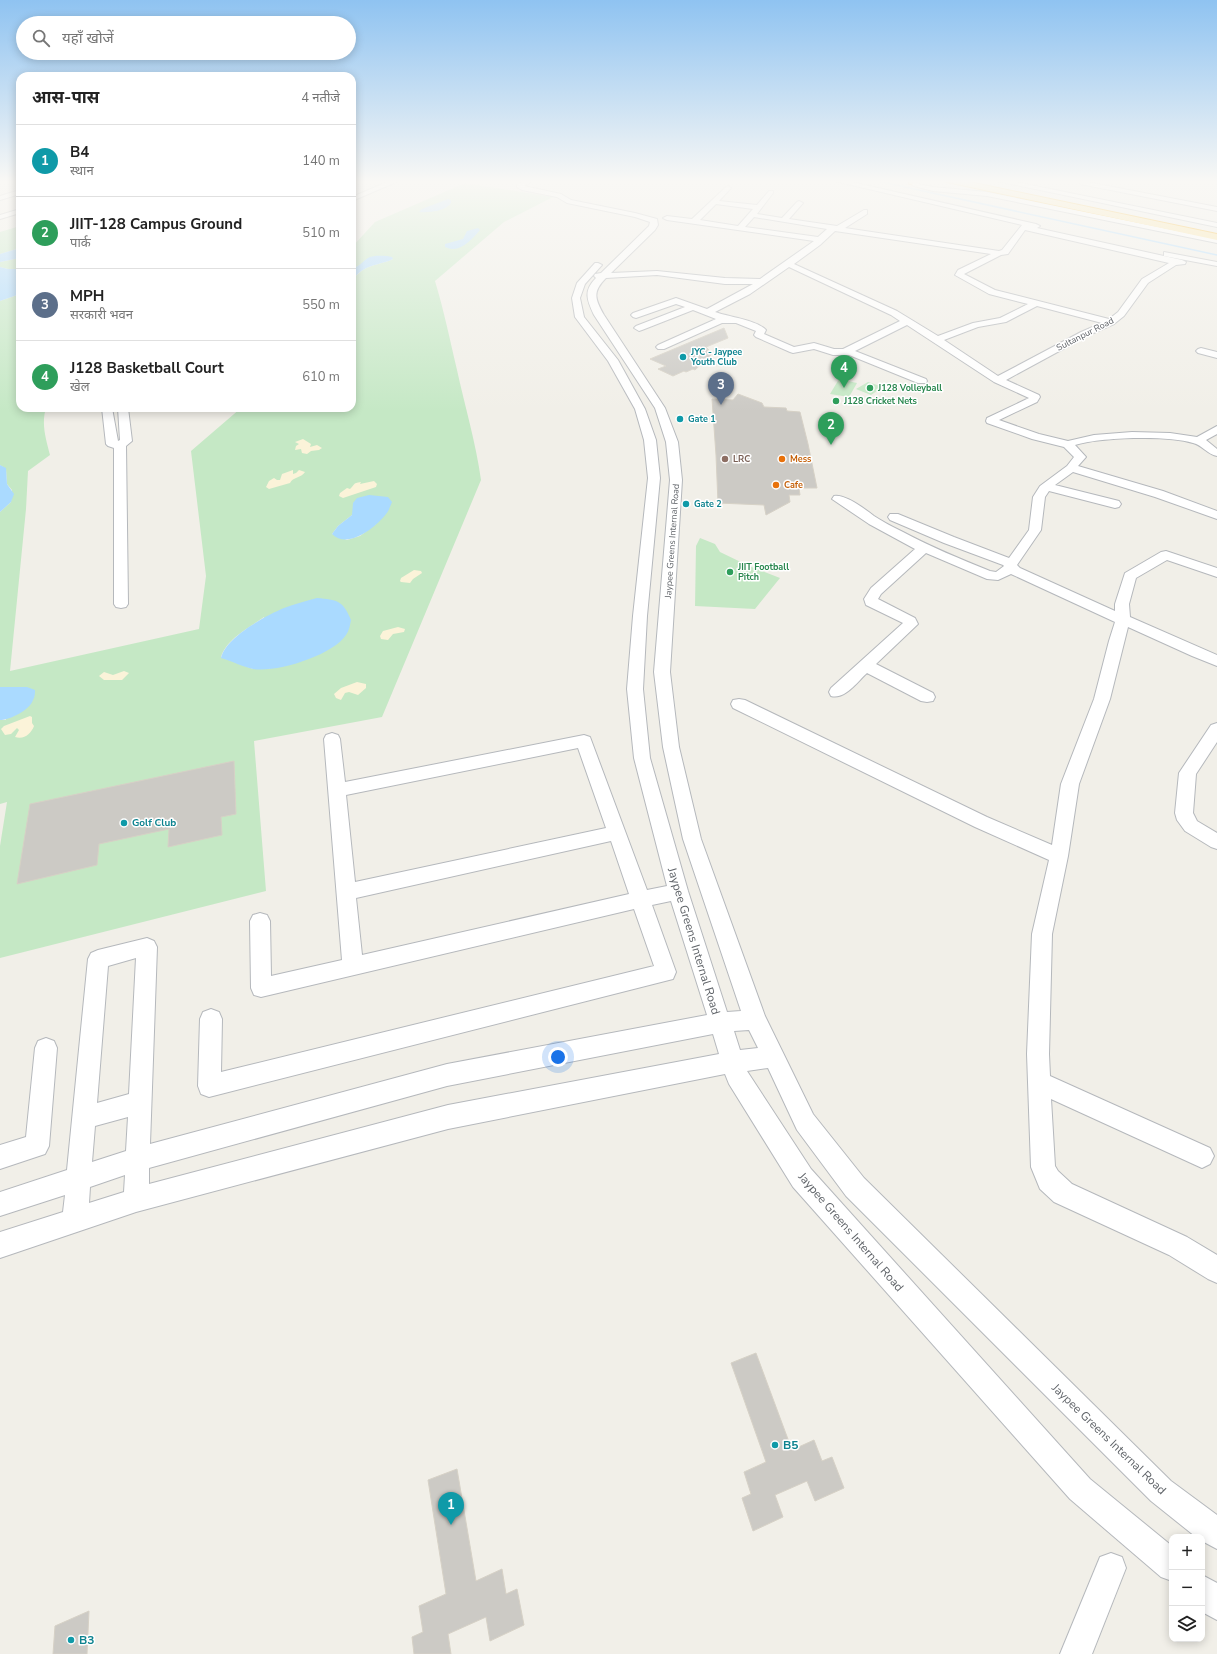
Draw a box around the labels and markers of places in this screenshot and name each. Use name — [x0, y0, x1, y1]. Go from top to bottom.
place label: JYC - Jaypee Youth Club — [690, 346, 742, 368]
marker: JYC - Jaypee Youth Club — [678, 352, 688, 362]
pin: 4 — [831, 355, 857, 388]
pin: 3 — [708, 372, 734, 405]
place label: J128 Volleyball — [877, 382, 942, 394]
marker: J128 Volleyball — [865, 383, 875, 393]
place label: J128 Cricket Nets — [843, 395, 918, 407]
marker: J128 Cricket Nets — [831, 396, 841, 406]
pin: 2 — [818, 412, 844, 445]
place label: Gate 1 — [688, 413, 716, 425]
marker: Gate 1 — [675, 414, 685, 424]
place label: LRC — [733, 453, 750, 465]
place label: Mess — [790, 453, 812, 465]
marker: LRC — [720, 454, 730, 464]
marker: Mess — [777, 454, 787, 464]
place label: Cafe — [784, 479, 803, 491]
marker: Cafe — [771, 480, 781, 490]
place label: Gate 2 — [694, 498, 722, 510]
marker: Gate 2 — [681, 499, 691, 509]
place label: JIIT Football Pitch — [737, 561, 789, 583]
marker: JIIT Football Pitch — [725, 567, 735, 577]
place label: Golf Club — [132, 816, 176, 830]
marker: Golf Club — [119, 818, 129, 828]
place label: B5 — [783, 1437, 798, 1453]
marker: B5 — [770, 1440, 780, 1450]
pin: 1 — [438, 1492, 464, 1525]
place label: B3 — [79, 1632, 94, 1648]
marker: B3 — [66, 1635, 76, 1645]

